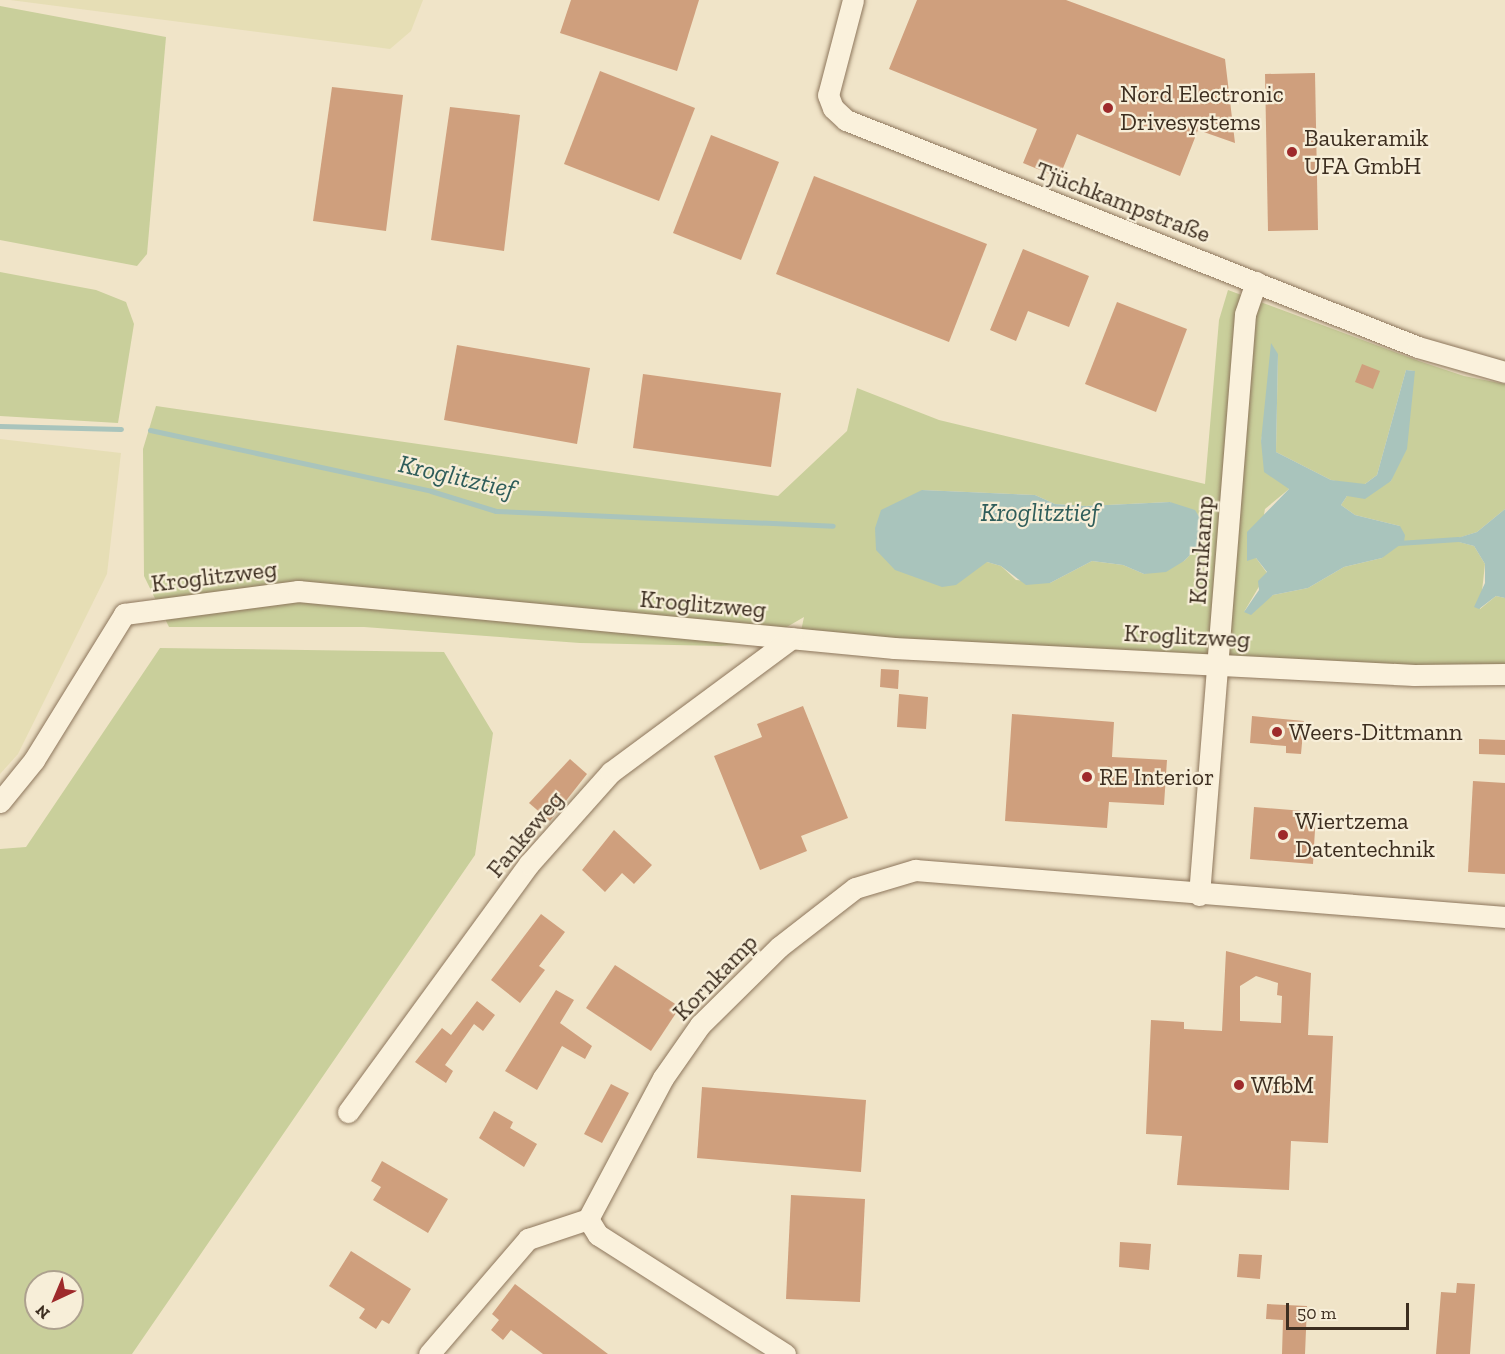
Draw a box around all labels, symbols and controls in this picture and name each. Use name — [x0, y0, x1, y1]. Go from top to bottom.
place label: Nord Electronic Drivesystems — [1120, 80, 1284, 136]
marker: Nord Electronic Drivesystems — [1101, 101, 1115, 115]
place label: Baukeramik UFA GmbH — [1304, 124, 1428, 180]
marker: Baukeramik UFA GmbH — [1285, 145, 1299, 159]
street label: Tjüchkampstraße — [1032, 155, 1214, 249]
water label: Kroglitztief — [396, 448, 518, 506]
street label: Kornkamp — [1183, 495, 1219, 605]
water label: Kroglitztief — [981, 497, 1099, 529]
street label: Kroglitzweg — [149, 554, 279, 598]
street label: Kroglitzweg — [639, 584, 767, 624]
street label: Kroglitzweg — [1123, 618, 1251, 654]
place label: Weers-Dittmann — [1289, 718, 1462, 746]
marker: Weers-Dittmann — [1270, 725, 1284, 739]
place label: RE Interior — [1099, 763, 1214, 791]
marker: RE Interior — [1080, 770, 1094, 784]
street label: Fankeweg — [481, 785, 569, 883]
place label: Wiertzema Datentechnik — [1295, 807, 1435, 863]
marker: Wiertzema Datentechnik — [1276, 828, 1290, 842]
street label: Kornkamp — [667, 928, 763, 1026]
place label: WfbM — [1251, 1071, 1314, 1099]
marker: WfbM — [1232, 1078, 1246, 1092]
north arrow — [24, 1270, 84, 1330]
scale bar — [1289, 1291, 1412, 1329]
text: N — [32, 1301, 54, 1323]
text: 50 m — [1297, 1302, 1336, 1324]

